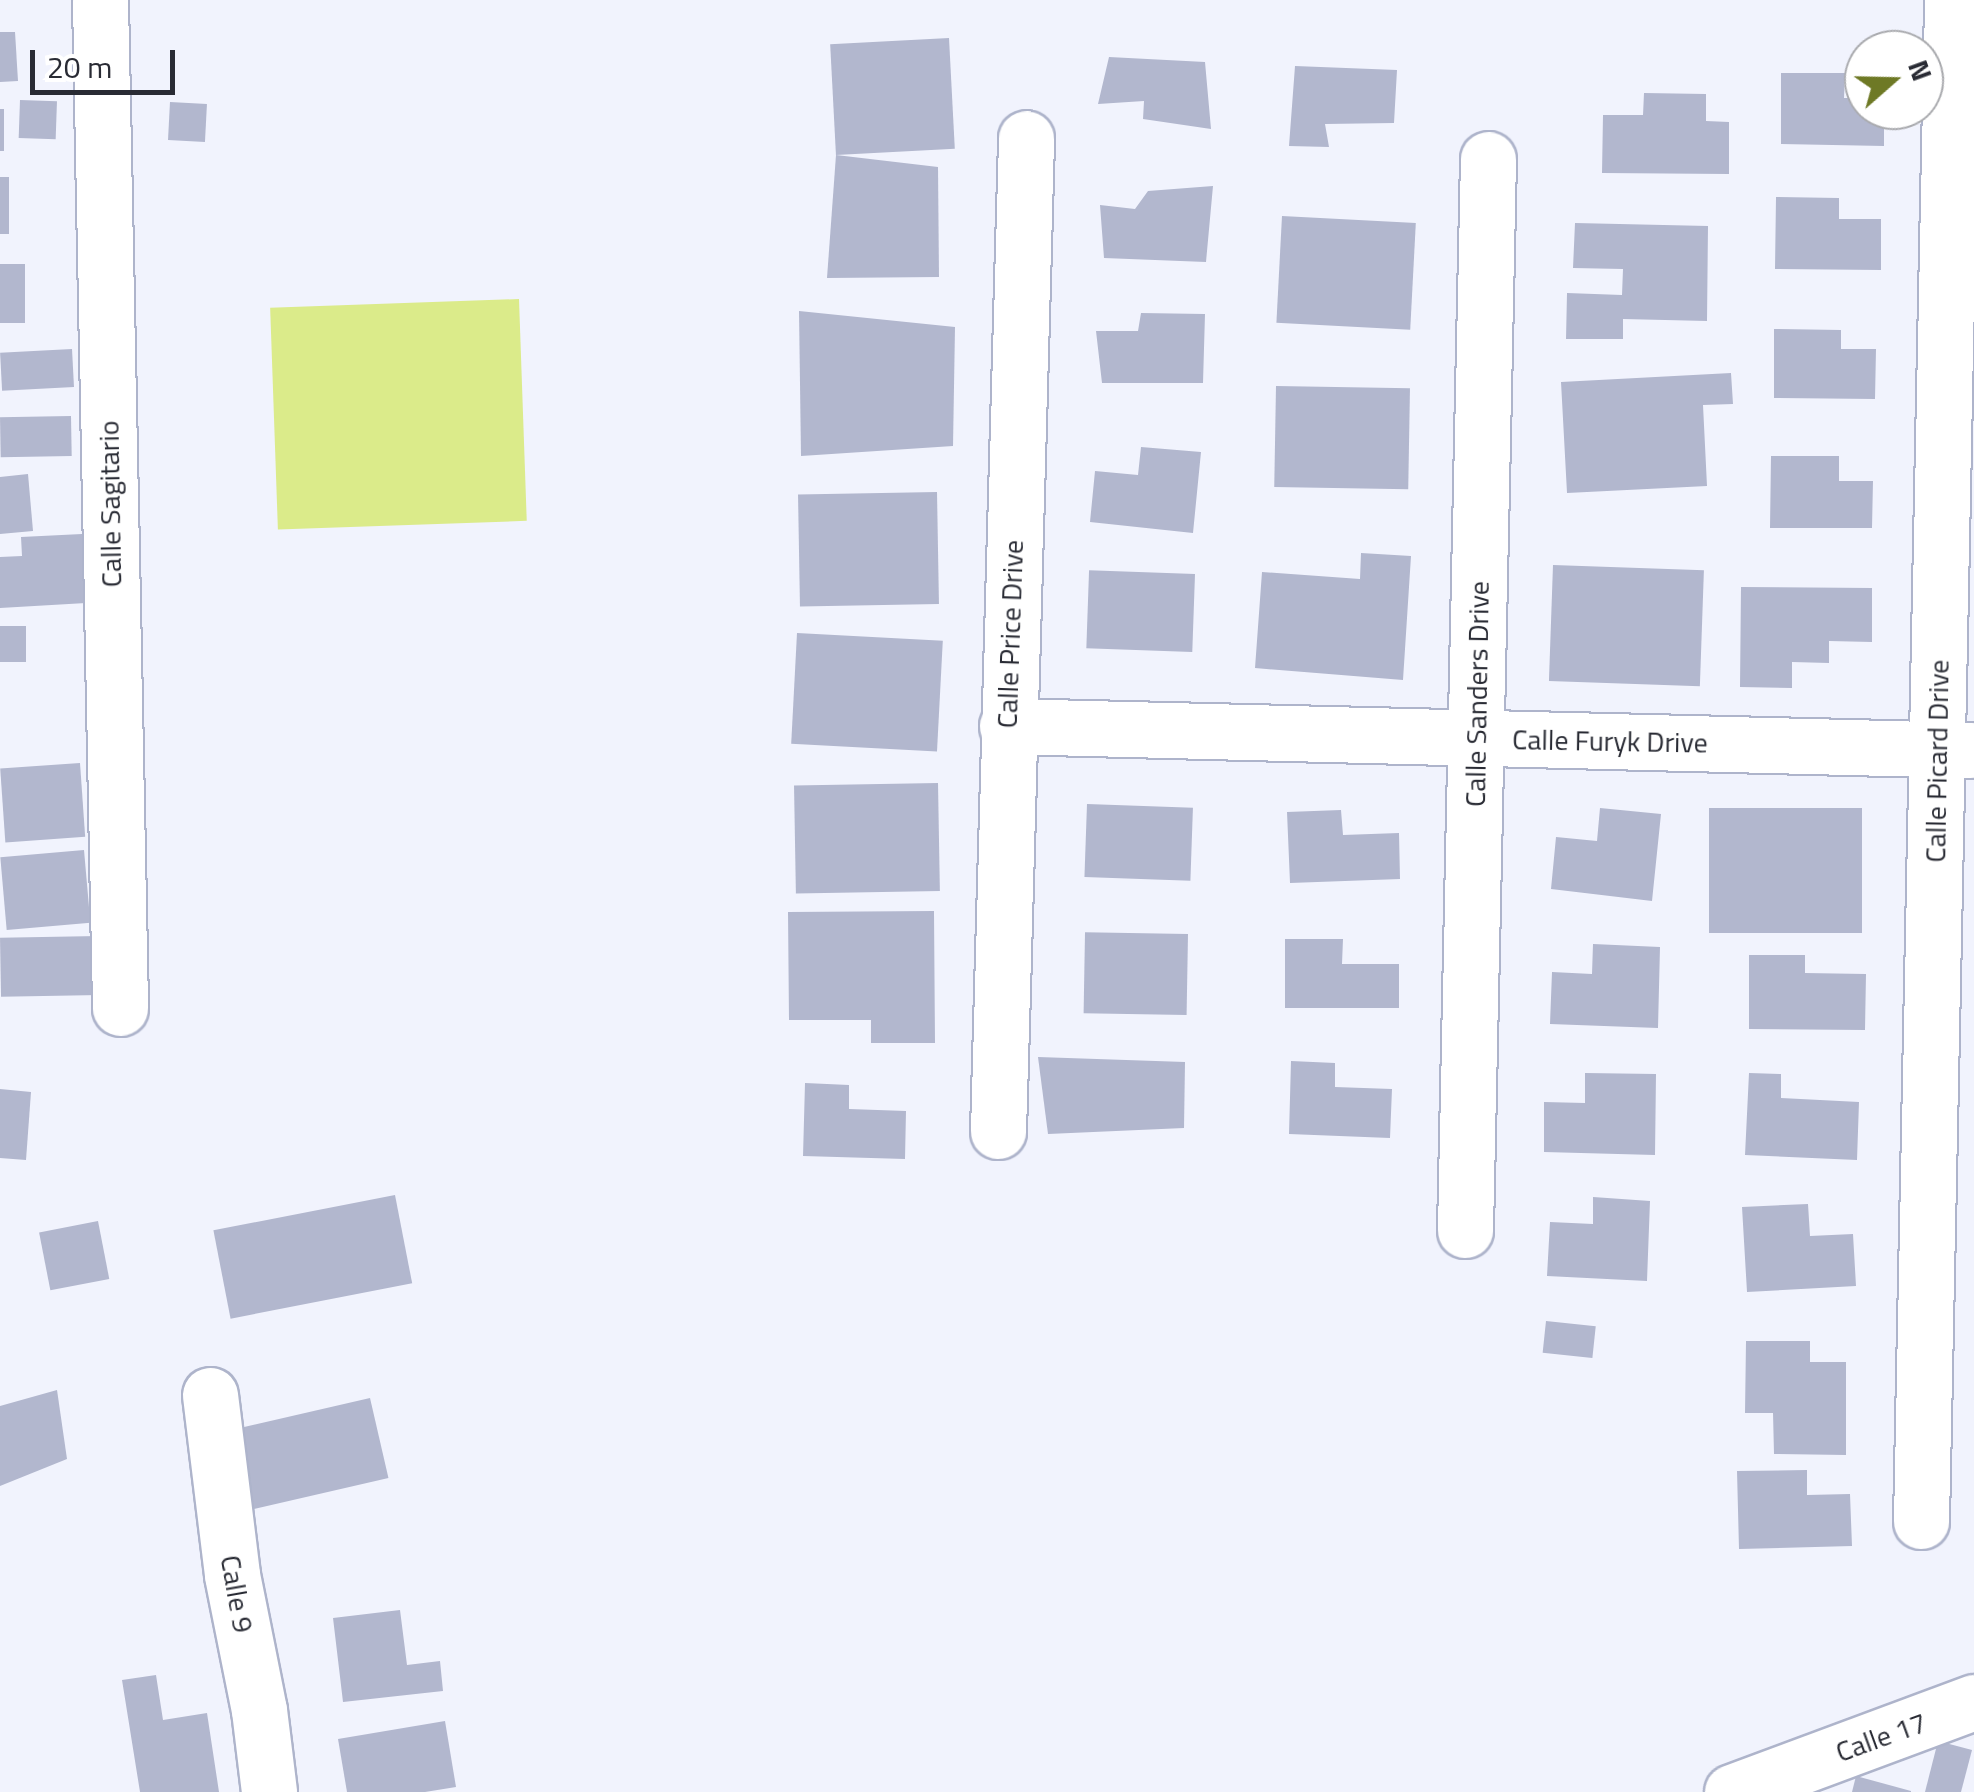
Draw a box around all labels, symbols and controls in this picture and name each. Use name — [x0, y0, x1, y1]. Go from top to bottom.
scale bar — [35, 30, 180, 92]
north arrow — [1844, 30, 1944, 130]
text: 20 m — [47, 44, 112, 90]
text: N — [1897, 54, 1944, 87]
street label: Calle Sagitario — [92, 420, 128, 588]
street label: Calle Price Drive — [990, 539, 1030, 729]
street label: Calle Sanders Drive — [1458, 581, 1496, 807]
street label: Calle Picard Drive — [1918, 659, 1956, 863]
street label: Calle Furyk Drive — [1512, 722, 1708, 760]
street label: Calle 9 — [214, 1553, 260, 1635]
street label: Calle 17 — [1831, 1705, 1931, 1769]

